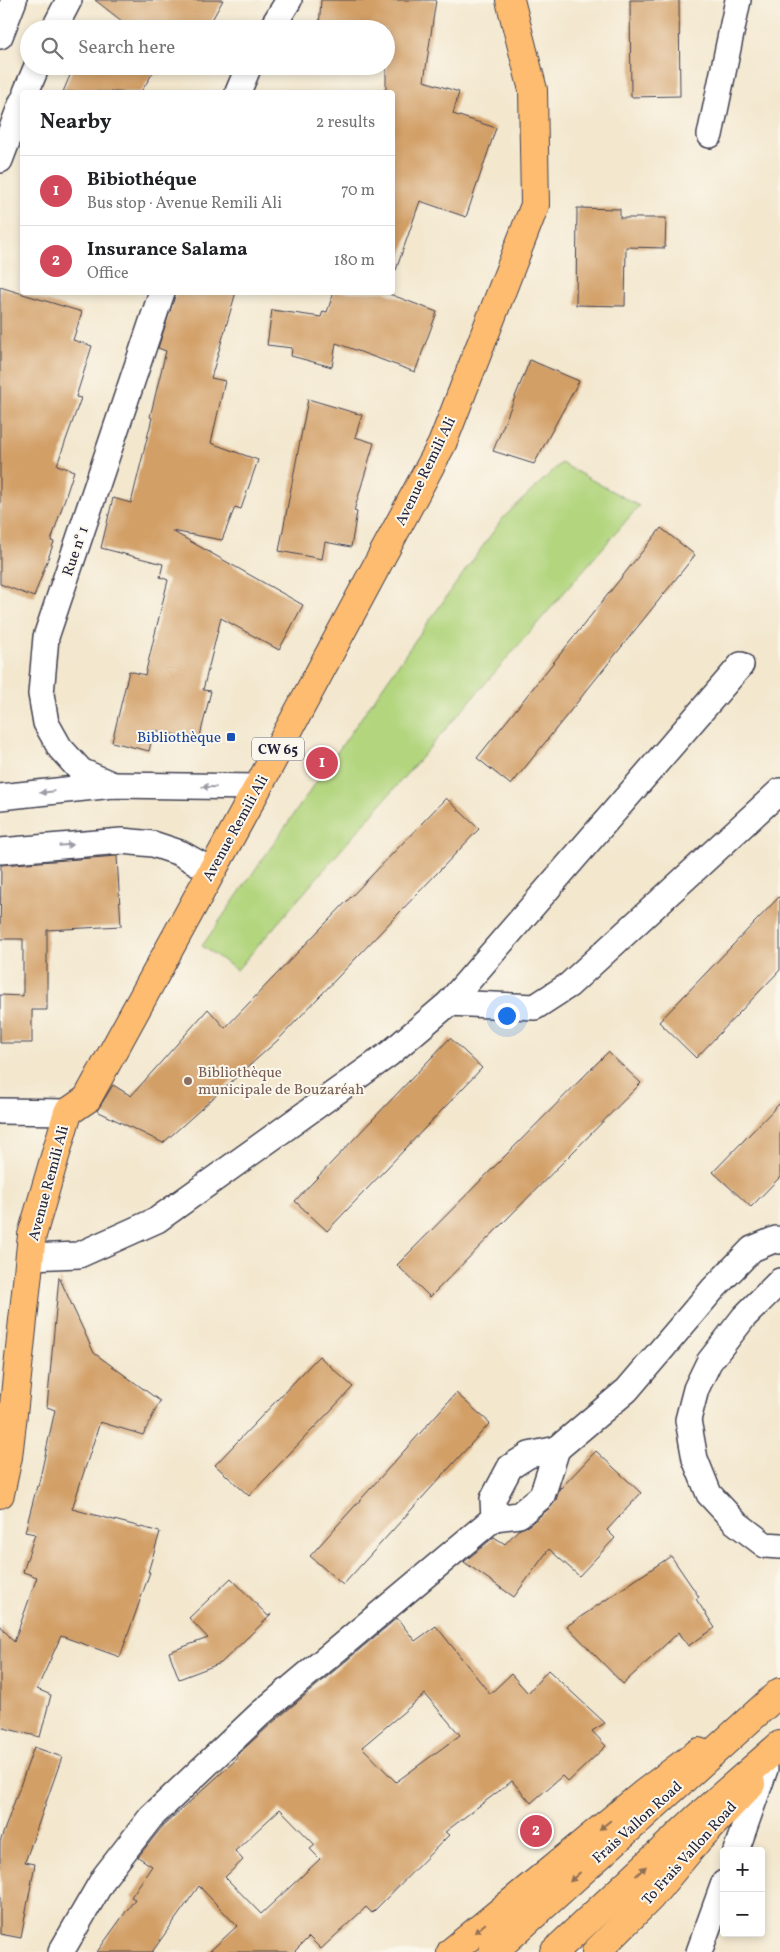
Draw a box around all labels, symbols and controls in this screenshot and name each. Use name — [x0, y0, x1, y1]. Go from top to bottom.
search box — [20, 20, 395, 75]
icon: search — [38, 34, 66, 62]
text: Search here — [78, 35, 175, 61]
text: Nearby — [40, 108, 111, 137]
text: 2 results — [316, 112, 375, 134]
text: Bibiothéque — [87, 167, 197, 193]
text: 1 — [53, 180, 59, 202]
text: 70 m — [341, 180, 375, 202]
text: Bus stop · Avenue Remili Ali — [87, 193, 282, 215]
text: Insurance Salama — [87, 237, 248, 263]
text: 2 — [52, 250, 60, 272]
text: 180 m — [334, 250, 375, 272]
text: Office — [87, 263, 129, 285]
street label: Avenue Remili Ali — [391, 414, 462, 530]
street label: Rue n° 1 — [58, 524, 95, 579]
place label: Bibliothèque — [137, 728, 221, 749]
marker: Bibliothèque — [225, 731, 237, 743]
road number: CW 65 — [252, 738, 304, 761]
pin: 1 — [306, 744, 338, 782]
street label: Avenue Remili Ali — [198, 772, 274, 886]
one-way arrow — [201, 783, 217, 791]
one-way arrow — [39, 788, 55, 796]
one-way arrow — [58, 841, 74, 849]
your location — [494, 1003, 520, 1029]
place label: Bibliothèque municipale de Bouzaréah — [198, 1063, 364, 1101]
marker: Bibliothèque municipale de Bouzaréah — [182, 1075, 194, 1087]
street label: Avenue Remili Ali — [24, 1123, 75, 1243]
street label: Frais Vallon Road — [588, 1777, 688, 1869]
street label: To Frais Vallon Road — [638, 1798, 742, 1910]
pin: 2 — [520, 1812, 552, 1850]
one-way arrow — [599, 1819, 612, 1830]
map controls — [720, 1847, 765, 1937]
button: + — [720, 1847, 765, 1892]
one-way arrow — [634, 1865, 646, 1877]
one-way arrow — [570, 1871, 582, 1883]
button: − — [720, 1892, 765, 1937]
one-way arrow — [474, 1922, 486, 1933]

